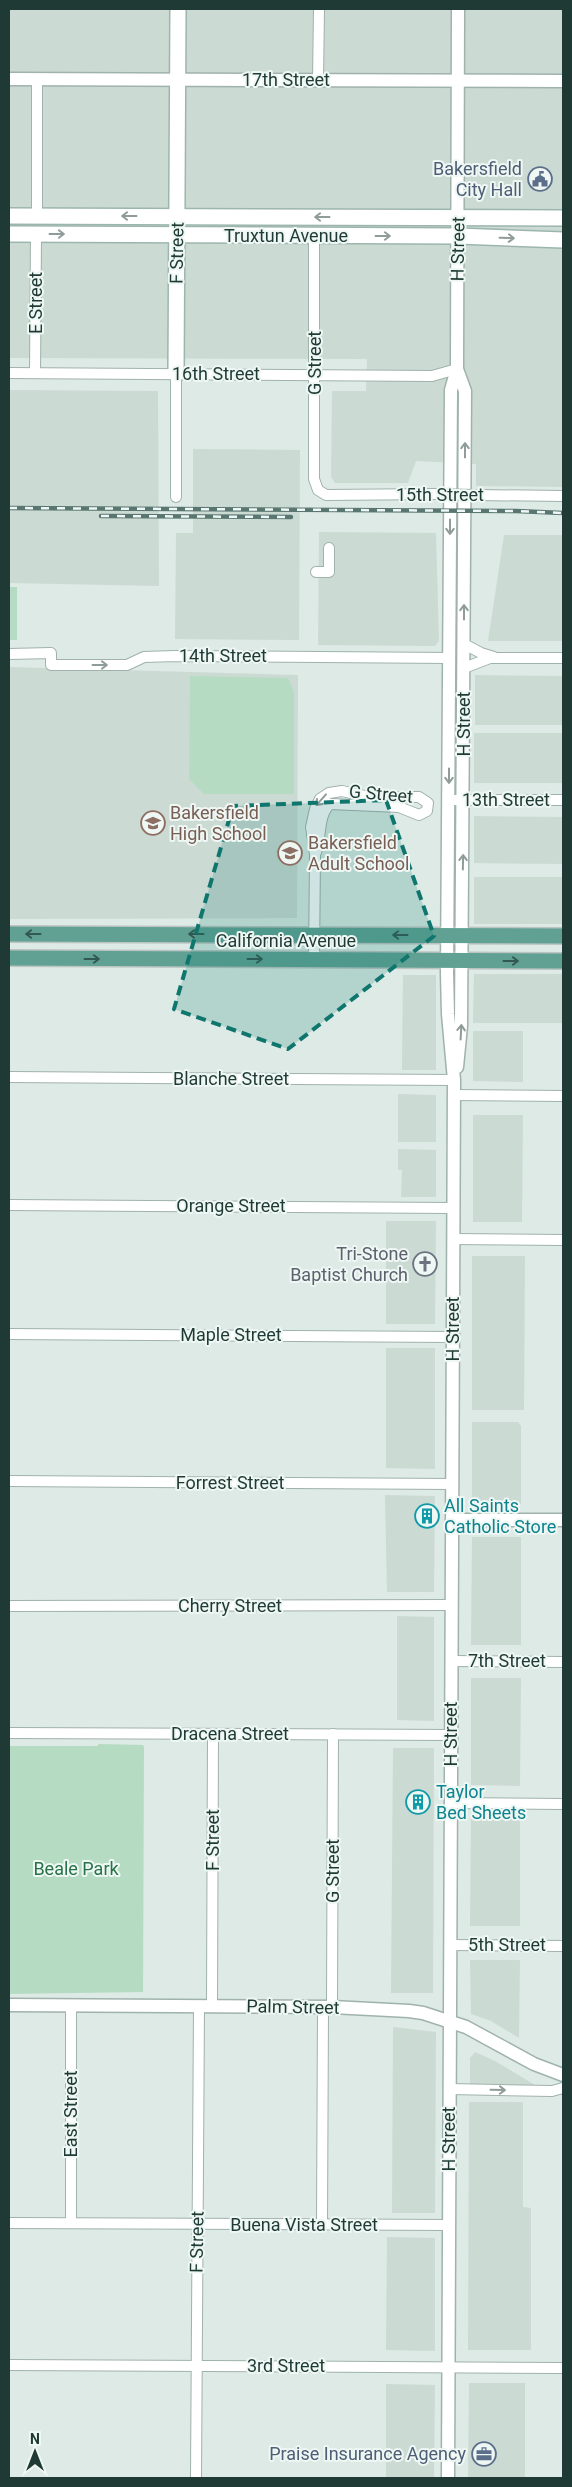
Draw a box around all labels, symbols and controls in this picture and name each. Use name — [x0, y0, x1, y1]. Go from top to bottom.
street label: 17th Street — [242, 69, 330, 90]
place label: Bakersfield City Hall — [433, 158, 522, 200]
public building icon: Bakersfield City Hall — [527, 166, 553, 192]
one-way arrow — [121, 211, 138, 221]
one-way arrow — [315, 212, 331, 222]
street label: H Street — [446, 216, 469, 282]
street label: F Street — [165, 222, 188, 284]
street label: Truxtun Avenue — [224, 225, 348, 246]
one-way arrow — [49, 229, 65, 239]
one-way arrow — [374, 232, 390, 241]
one-way arrow — [498, 234, 514, 243]
street label: E Street — [25, 272, 46, 334]
street label: G Street — [304, 331, 325, 395]
street label: 16th Street — [172, 363, 260, 384]
one-way arrow — [460, 442, 470, 458]
street label: 15th Street — [396, 484, 484, 505]
one-way arrow — [445, 518, 455, 534]
one-way arrow — [459, 605, 469, 621]
street label: 14th Street — [179, 645, 267, 666]
one-way arrow — [92, 660, 108, 670]
street label: H Street — [453, 691, 474, 756]
one-way arrow — [444, 768, 454, 784]
street label: G Street — [348, 780, 414, 807]
street label: 13th Street — [462, 789, 550, 810]
one-way arrow — [316, 793, 328, 806]
place label: Bakersfield High School — [170, 802, 267, 844]
school or university icon: Bakersfield High School — [140, 810, 166, 836]
place label: Bakersfield Adult School — [308, 832, 409, 874]
school or university icon: Bakersfield Adult School — [277, 840, 303, 866]
one-way arrow — [458, 855, 468, 871]
one-way arrow — [26, 929, 42, 939]
one-way arrow — [188, 929, 204, 939]
street label: California Avenue — [216, 930, 356, 951]
one-way arrow — [392, 930, 408, 940]
one-way arrow — [84, 954, 100, 964]
one-way arrow — [246, 954, 263, 964]
one-way arrow — [502, 956, 518, 966]
one-way arrow — [456, 1024, 465, 1040]
street label: Blanche Street — [173, 1068, 289, 1089]
street label: Orange Street — [176, 1195, 286, 1216]
place label: Tri-Stone Baptist Church — [290, 1243, 408, 1285]
church icon: Tri-Stone Baptist Church — [412, 1251, 438, 1277]
street label: H Street — [442, 1296, 463, 1361]
street label: Maple Street — [180, 1324, 282, 1345]
street label: Forrest Street — [176, 1472, 284, 1493]
place label: All Saints Catholic Store — [444, 1495, 556, 1537]
building icon: All Saints Catholic Store — [414, 1503, 440, 1529]
street label: Cherry Street — [178, 1595, 282, 1616]
street label: 7th Street — [468, 1650, 546, 1671]
street label: H Street — [440, 1701, 461, 1766]
street label: Dracena Street — [171, 1723, 289, 1744]
place label: Taylor Bed Sheets — [436, 1781, 526, 1823]
building icon: Taylor Bed Sheets — [405, 1789, 431, 1815]
street label: F Street — [202, 1809, 223, 1871]
street label: G Street — [322, 1839, 343, 1903]
park label: Beale Park — [33, 1858, 119, 1879]
street label: 5th Street — [468, 1934, 546, 1955]
street label: Palm Street — [246, 1995, 340, 2018]
street label: East Street — [60, 2070, 81, 2158]
one-way arrow — [490, 2085, 506, 2095]
street label: H Street — [438, 2106, 459, 2171]
street label: F Street — [185, 2211, 208, 2273]
street label: Buena Vista Street — [230, 2214, 378, 2235]
street label: 3rd Street — [247, 2355, 325, 2376]
north arrow — [10, 2427, 60, 2477]
text: N — [30, 2431, 40, 2447]
office icon: Praise Insurance Agency — [471, 2441, 497, 2467]
place label: Praise Insurance Agency — [269, 2443, 466, 2464]

